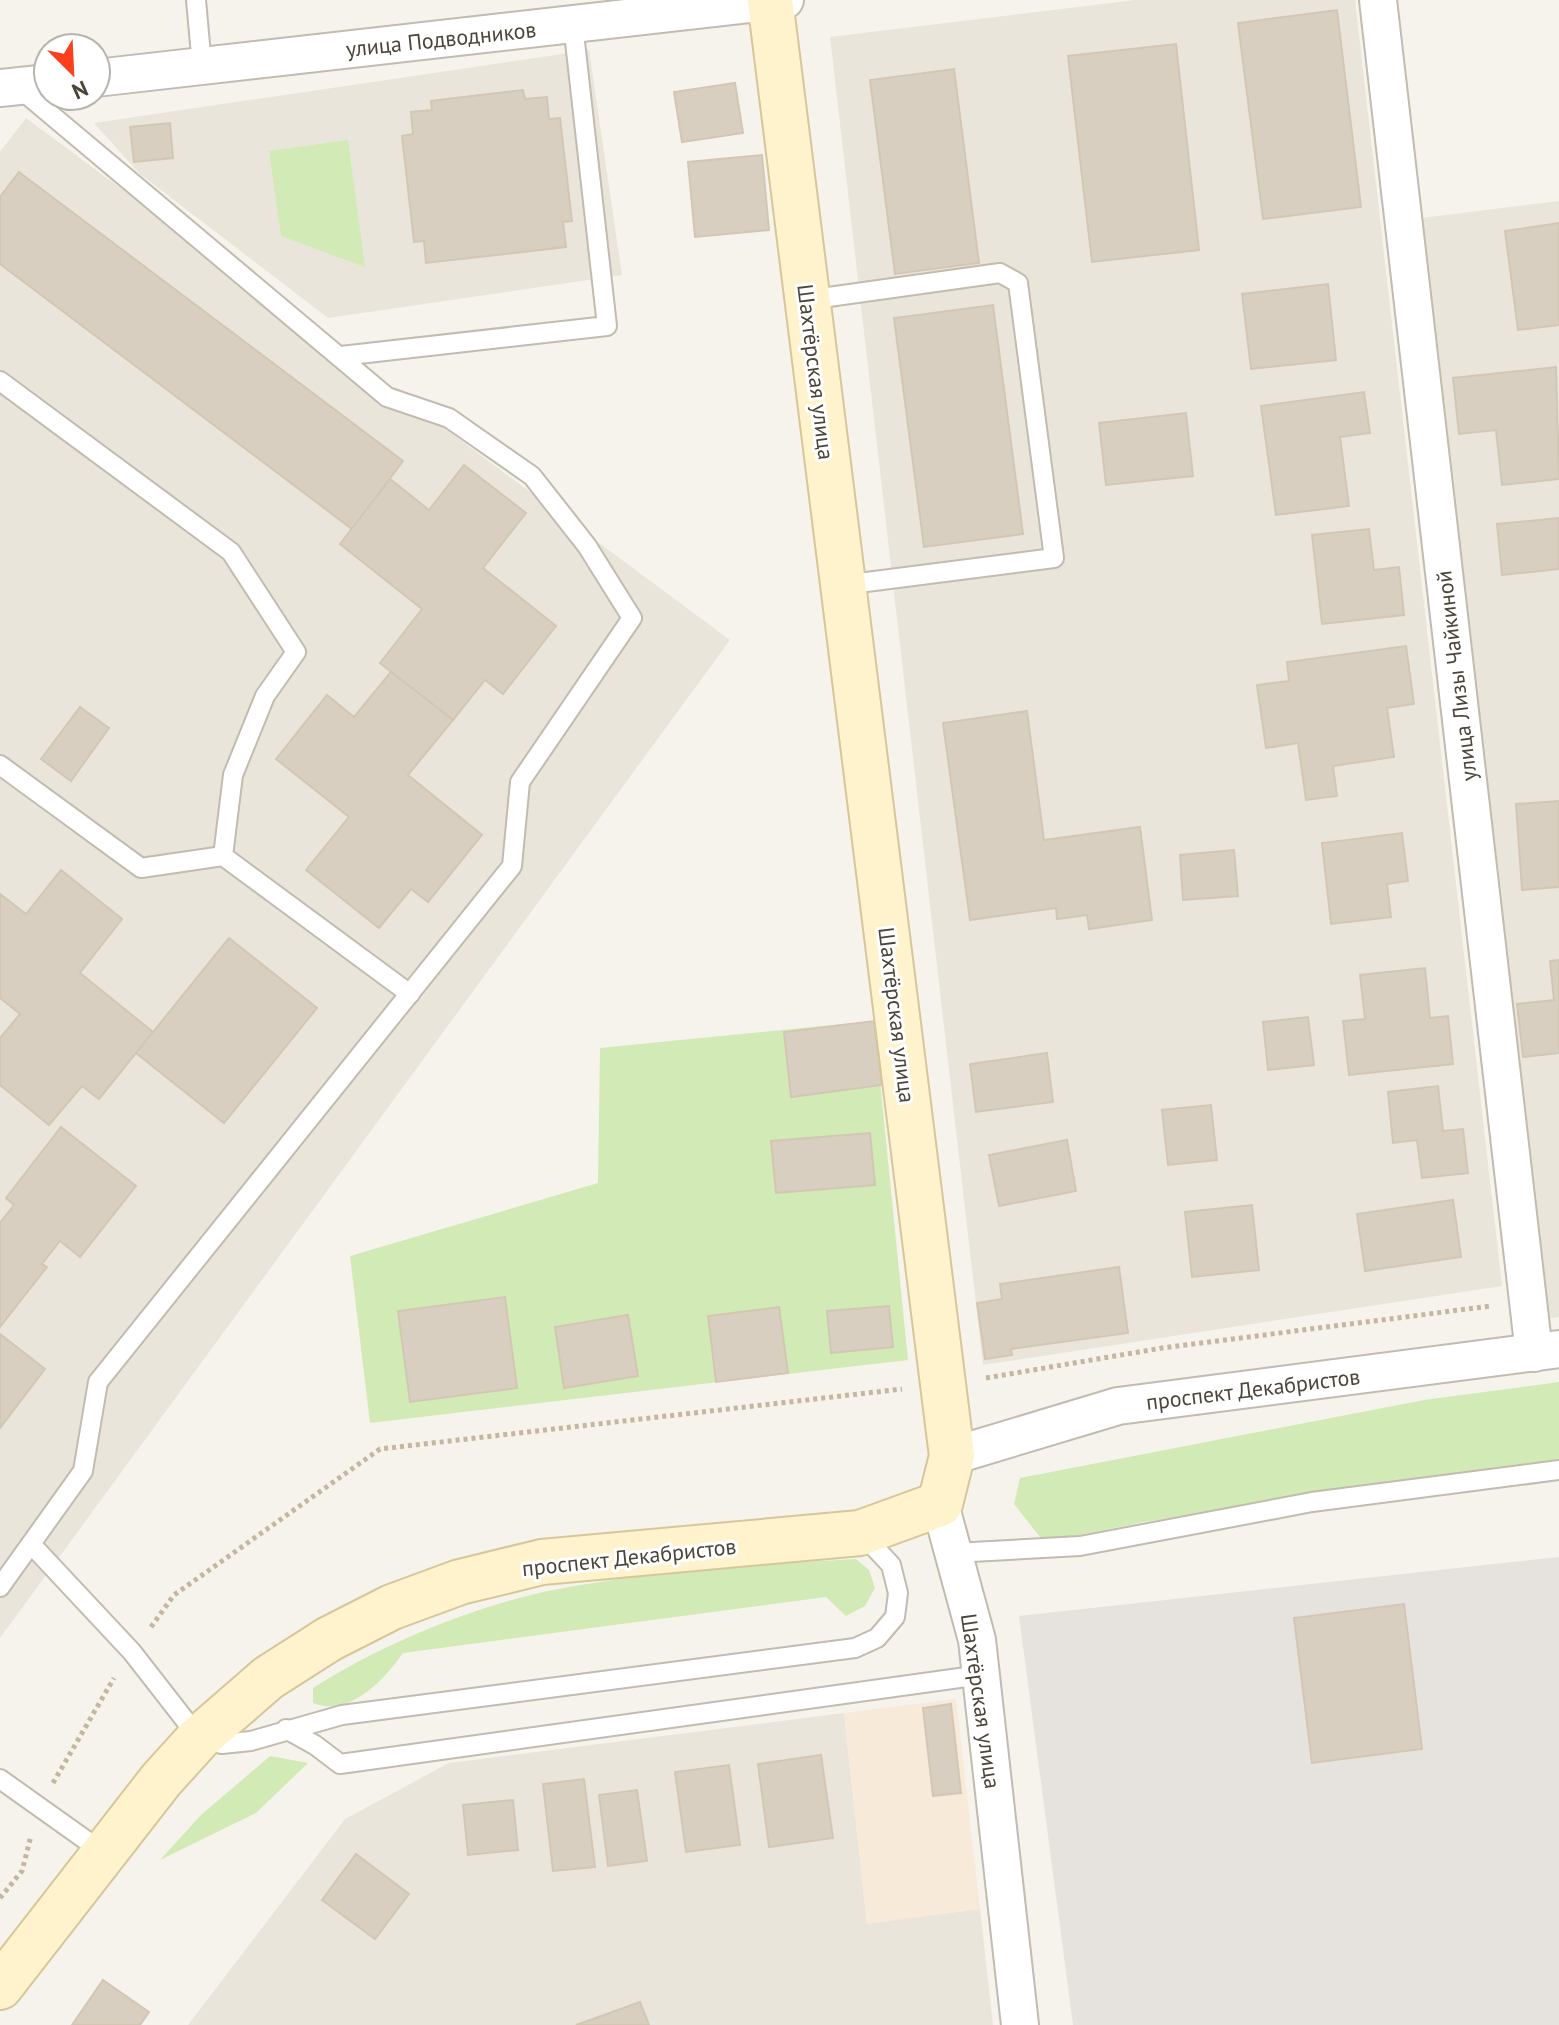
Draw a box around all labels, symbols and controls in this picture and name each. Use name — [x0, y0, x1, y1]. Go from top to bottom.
street label: улица Подводников — [344, 15, 538, 63]
north arrow — [32, 32, 112, 112]
text: N — [68, 75, 92, 106]
street label: Шахтёрская улица — [791, 283, 841, 461]
street label: улица Лизы Чайкиной — [1429, 569, 1483, 783]
street label: Шахтёрская улица — [872, 926, 922, 1104]
street label: проспект Декабристов — [1144, 1362, 1362, 1416]
street label: проспект Декабристов — [520, 1532, 738, 1582]
street label: Шахтёрская улица — [955, 1612, 1007, 1790]

